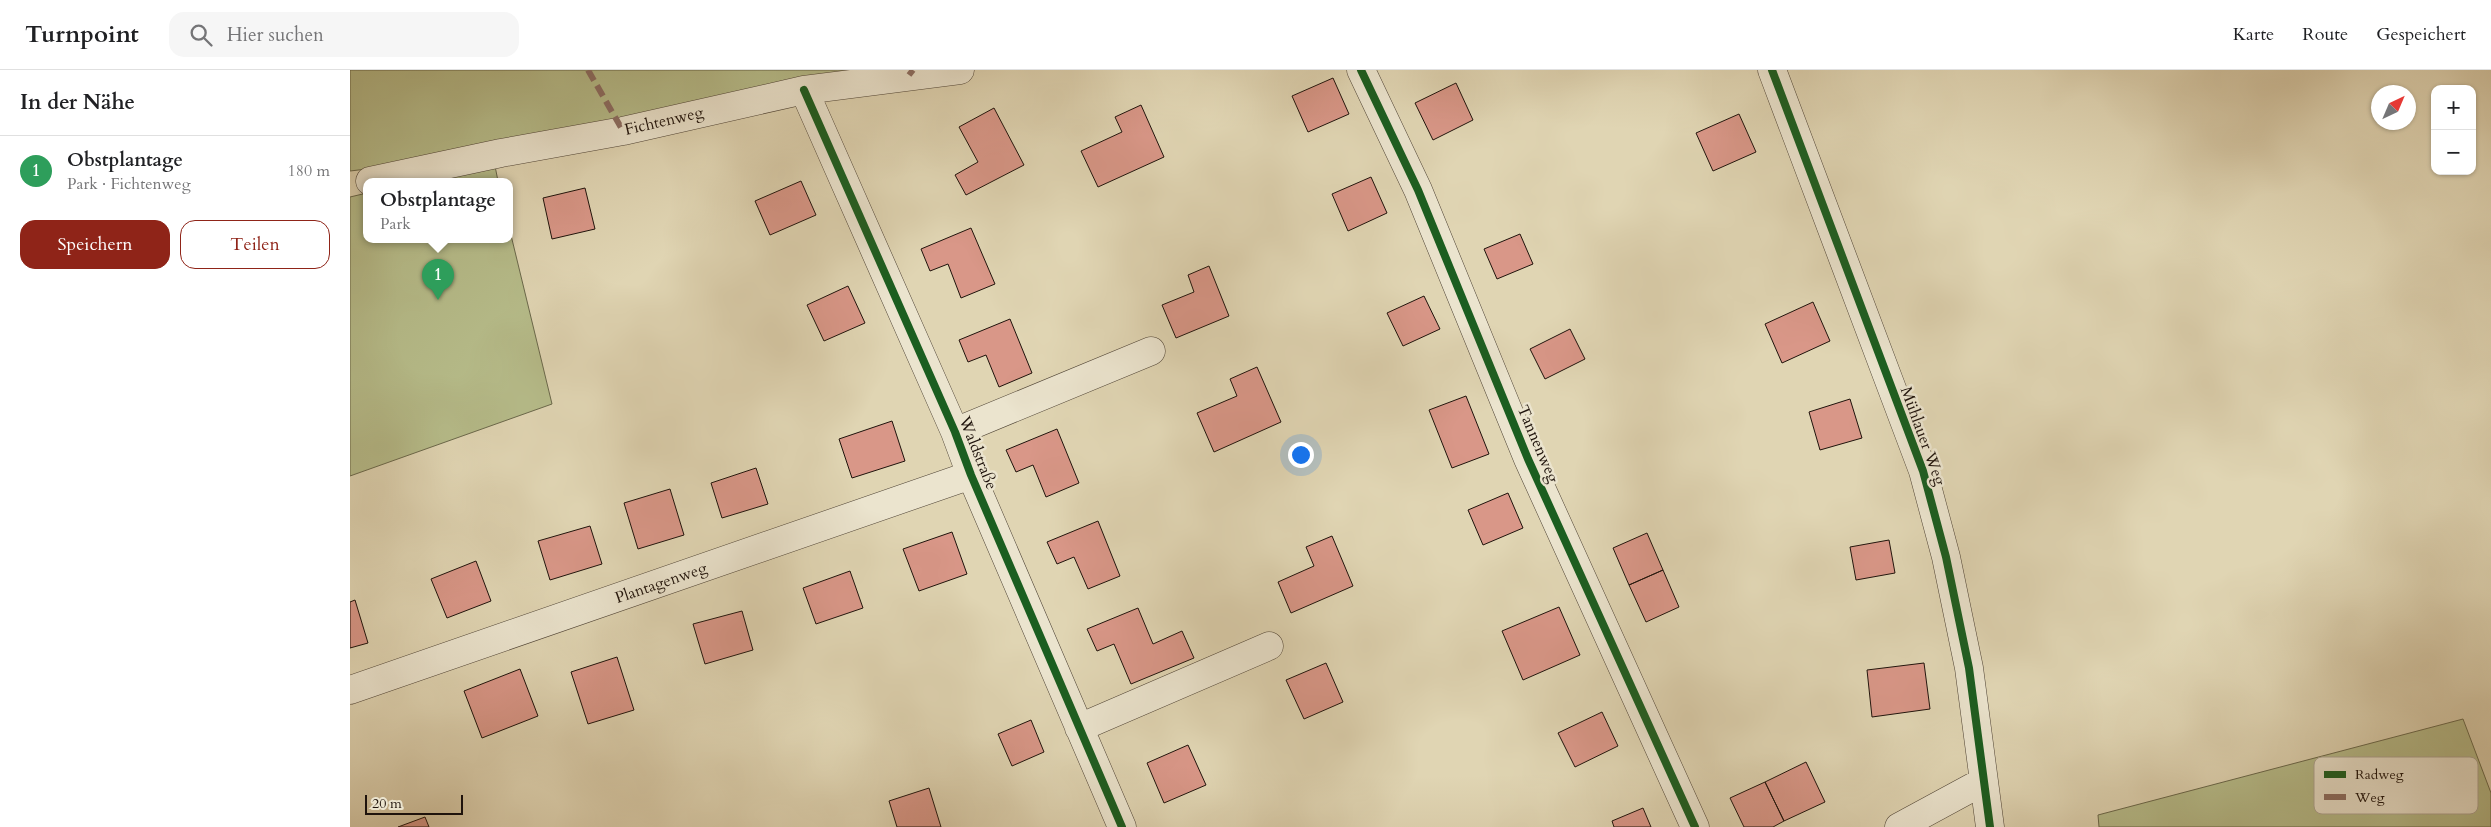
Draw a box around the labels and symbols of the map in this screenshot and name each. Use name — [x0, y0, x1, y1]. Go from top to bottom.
north arrow — [2371, 85, 2416, 130]
street label: Fichtenweg — [622, 101, 706, 141]
pin: 1 — [422, 259, 454, 300]
street label: Mühlauer Weg — [1895, 384, 1951, 489]
street label: Tannenweg — [1512, 402, 1564, 486]
street label: Waldstraße — [953, 412, 1003, 493]
your location — [1288, 442, 1314, 468]
street label: Plantagenweg — [612, 557, 710, 609]
legend — [2314, 757, 2478, 814]
text: Radweg — [2355, 765, 2404, 784]
text: Weg — [2354, 788, 2385, 807]
scale bar — [365, 792, 462, 815]

